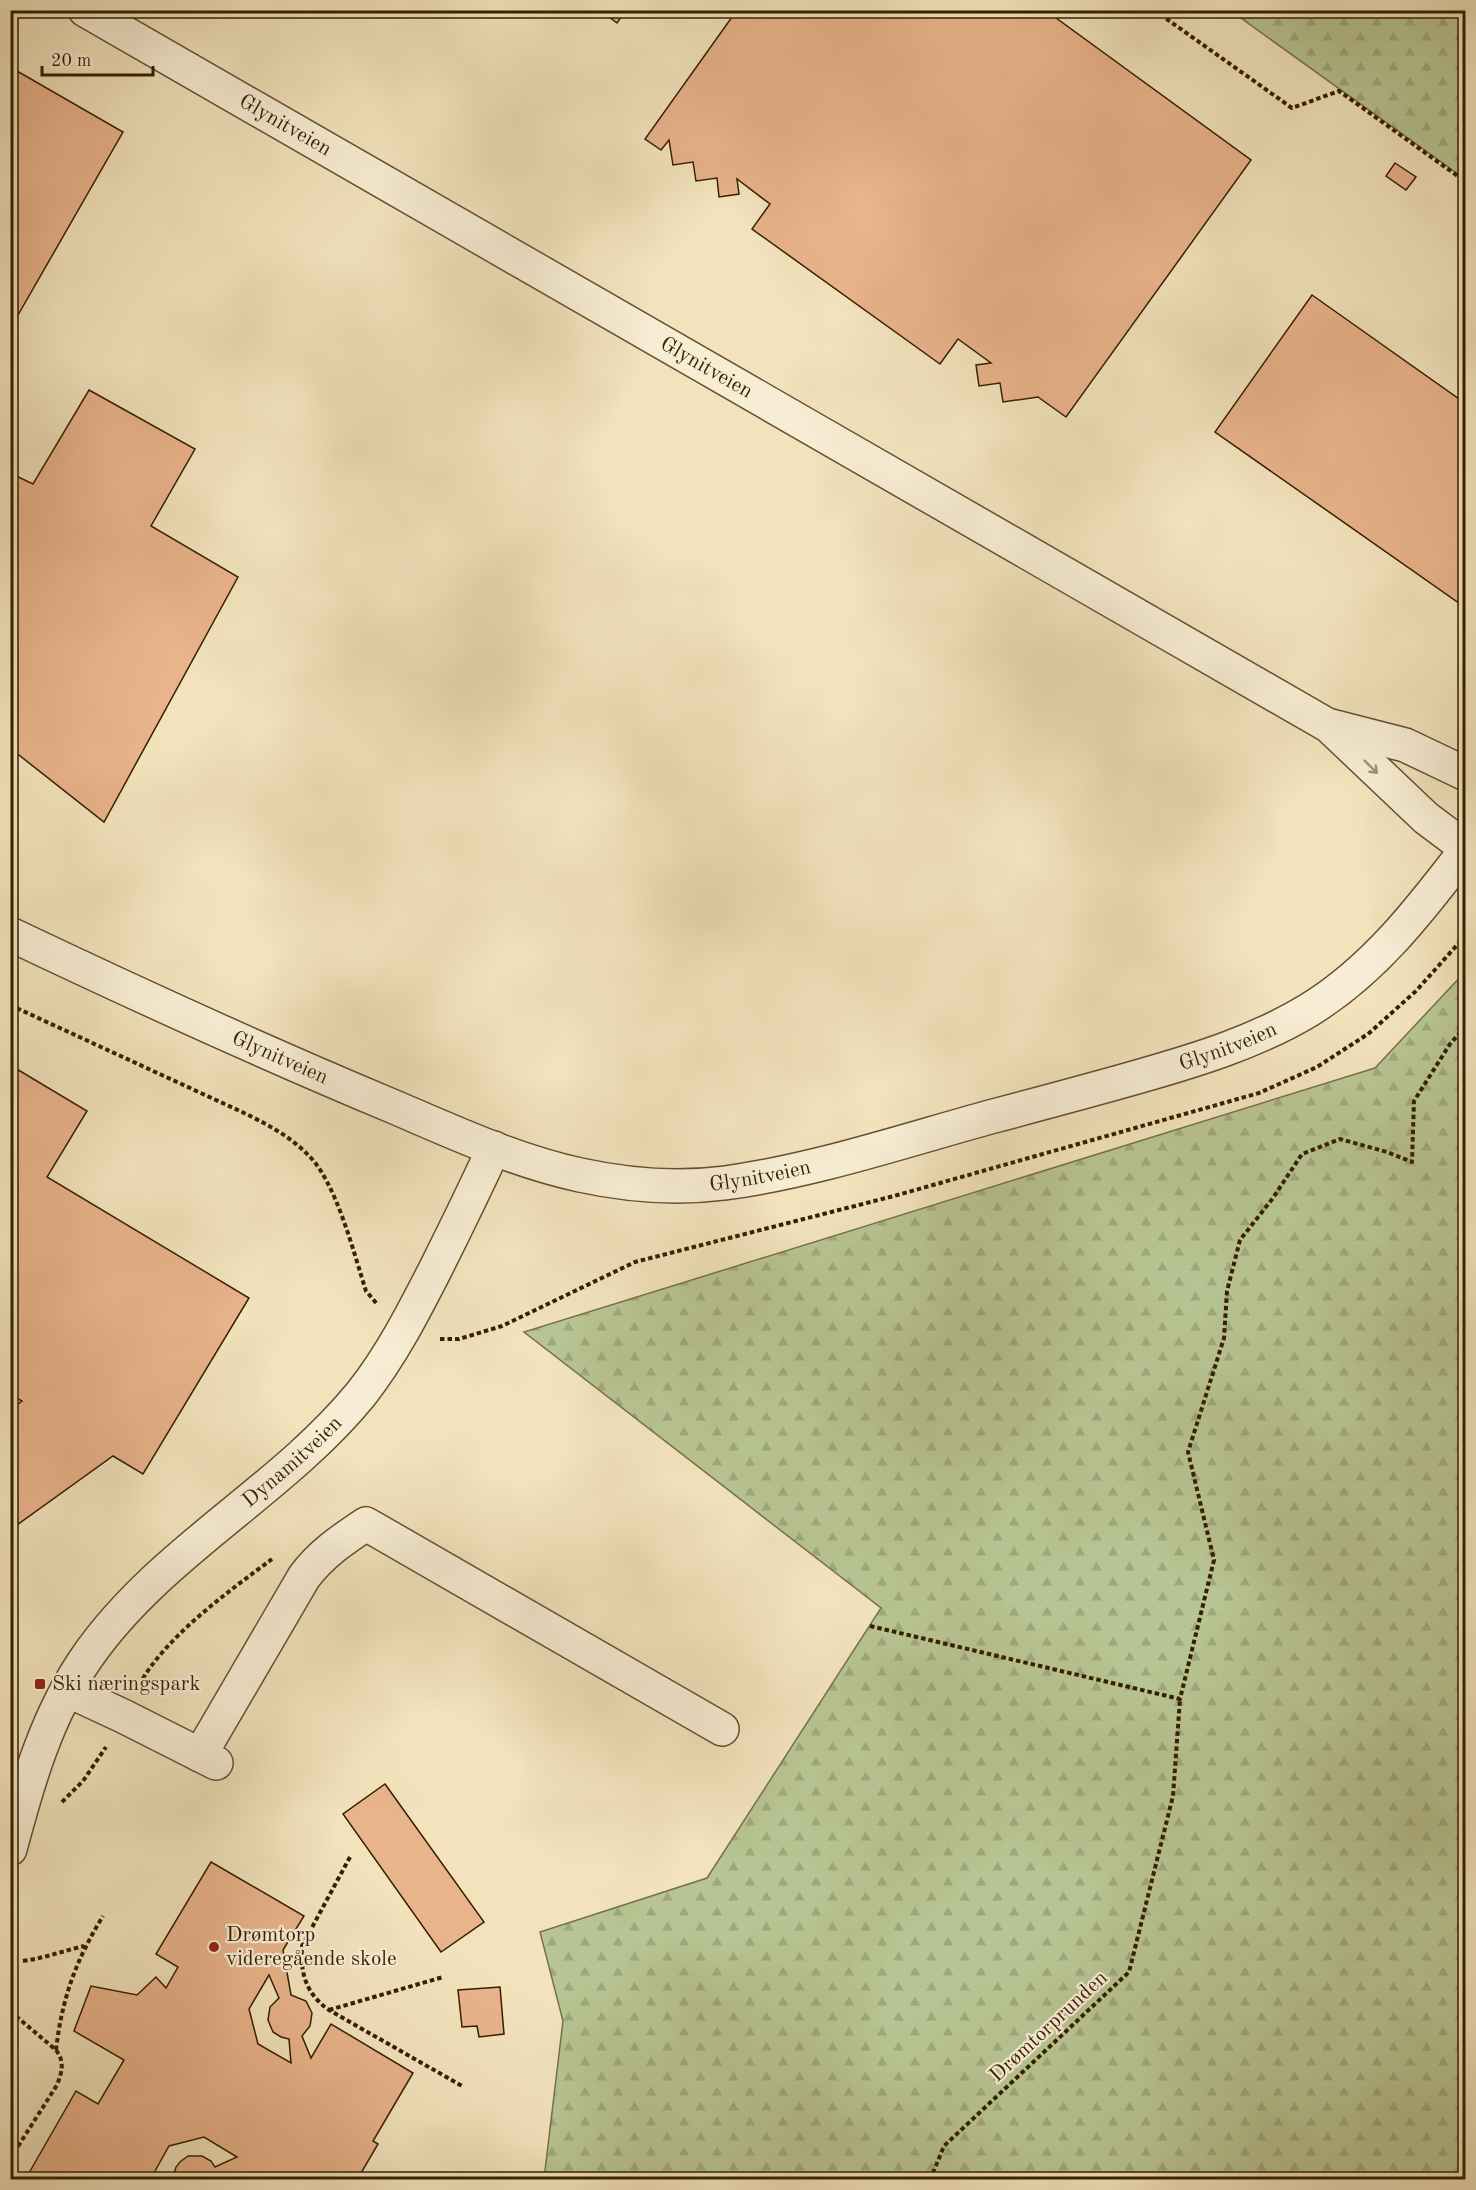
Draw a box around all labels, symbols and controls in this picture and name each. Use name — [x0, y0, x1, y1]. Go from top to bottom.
scale bar — [42, 39, 153, 77]
text: 20 m — [51, 52, 91, 70]
street label: Glynitveien — [235, 90, 335, 160]
street label: Glynitveien — [657, 333, 756, 402]
one-way arrow — [1363, 760, 1378, 774]
street label: Glynitveien — [1177, 1019, 1280, 1075]
street label: Glynitveien — [229, 1028, 331, 1088]
street label: Glynitveien — [708, 1157, 813, 1195]
street label: Dynamitveien — [239, 1412, 346, 1511]
place label: Ski næringspark — [52, 1674, 200, 1695]
marker: Ski næringspark — [33, 1677, 47, 1691]
place label: Drømtorp videregående skole — [226, 1925, 397, 1970]
marker: Drømtorp videregående skole — [207, 1940, 221, 1954]
street label: Drømtorprunden — [986, 1967, 1112, 2087]

